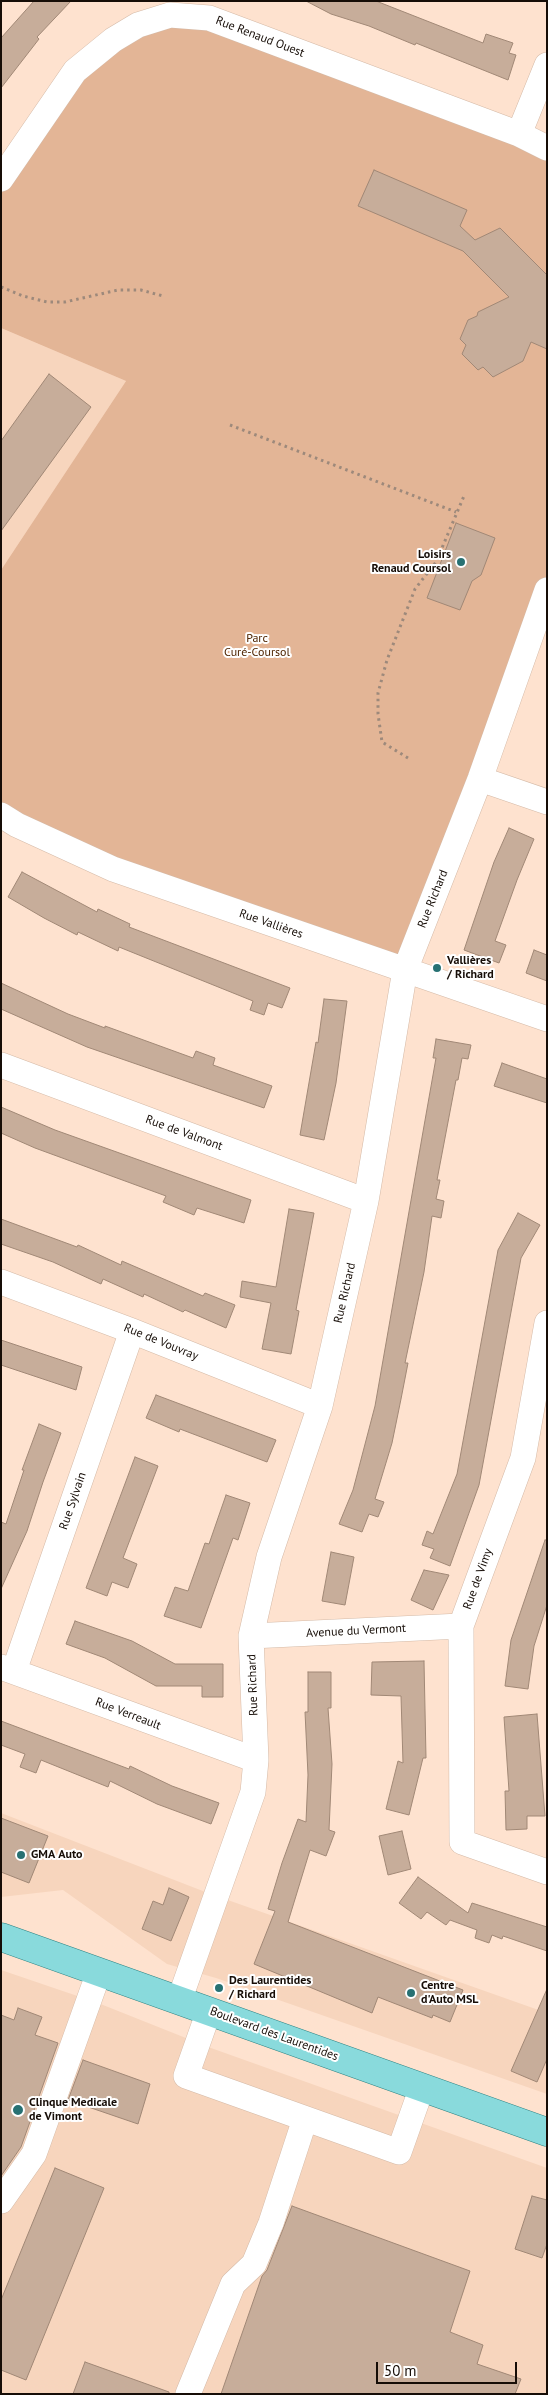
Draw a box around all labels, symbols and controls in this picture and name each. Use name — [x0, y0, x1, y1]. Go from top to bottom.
street label: Rue Renaud Ouest — [214, 13, 306, 61]
place label: Loisirs Renaud Coursol — [371, 548, 451, 576]
marker: Loisirs Renaud Coursol — [455, 556, 467, 568]
park label: Parc Curé-Coursol — [224, 632, 290, 660]
street label: Rue Richard — [415, 868, 451, 930]
street label: Rue Vallières — [237, 906, 305, 942]
place label: Vallières / Richard — [447, 954, 494, 982]
marker: Vallières / Richard — [431, 962, 443, 974]
street label: Rue de Valmont — [143, 1112, 225, 1154]
street label: Rue Richard — [331, 1261, 359, 1325]
street label: Rue de Vouvray — [122, 1321, 200, 1363]
street label: Rue Sylvain — [56, 1470, 90, 1532]
street label: Rue de Vimy — [460, 1547, 496, 1611]
street label: Avenue du Vermont — [306, 1621, 406, 1641]
street label: Rue Richard — [245, 1654, 261, 1716]
street label: Rue Verreault — [93, 1695, 163, 1733]
place label: GMA Auto — [31, 1848, 82, 1862]
marker: GMA Auto — [15, 1849, 27, 1861]
place label: Des Laurentides / Richard — [229, 1974, 311, 2002]
place label: Centre d'Auto MSL — [421, 1979, 478, 2007]
marker: Des Laurentides / Richard — [213, 1982, 225, 1994]
marker: Centre d'Auto MSL — [405, 1987, 417, 1999]
street label: Boulevard des Laurentides — [208, 2004, 340, 2064]
place label: Clinque Medicale de Vimont — [29, 2096, 117, 2124]
marker: Clinque Medicale de Vimont — [11, 2103, 25, 2117]
scale bar — [378, 2352, 519, 2384]
text: 50 m — [384, 2361, 417, 2380]

